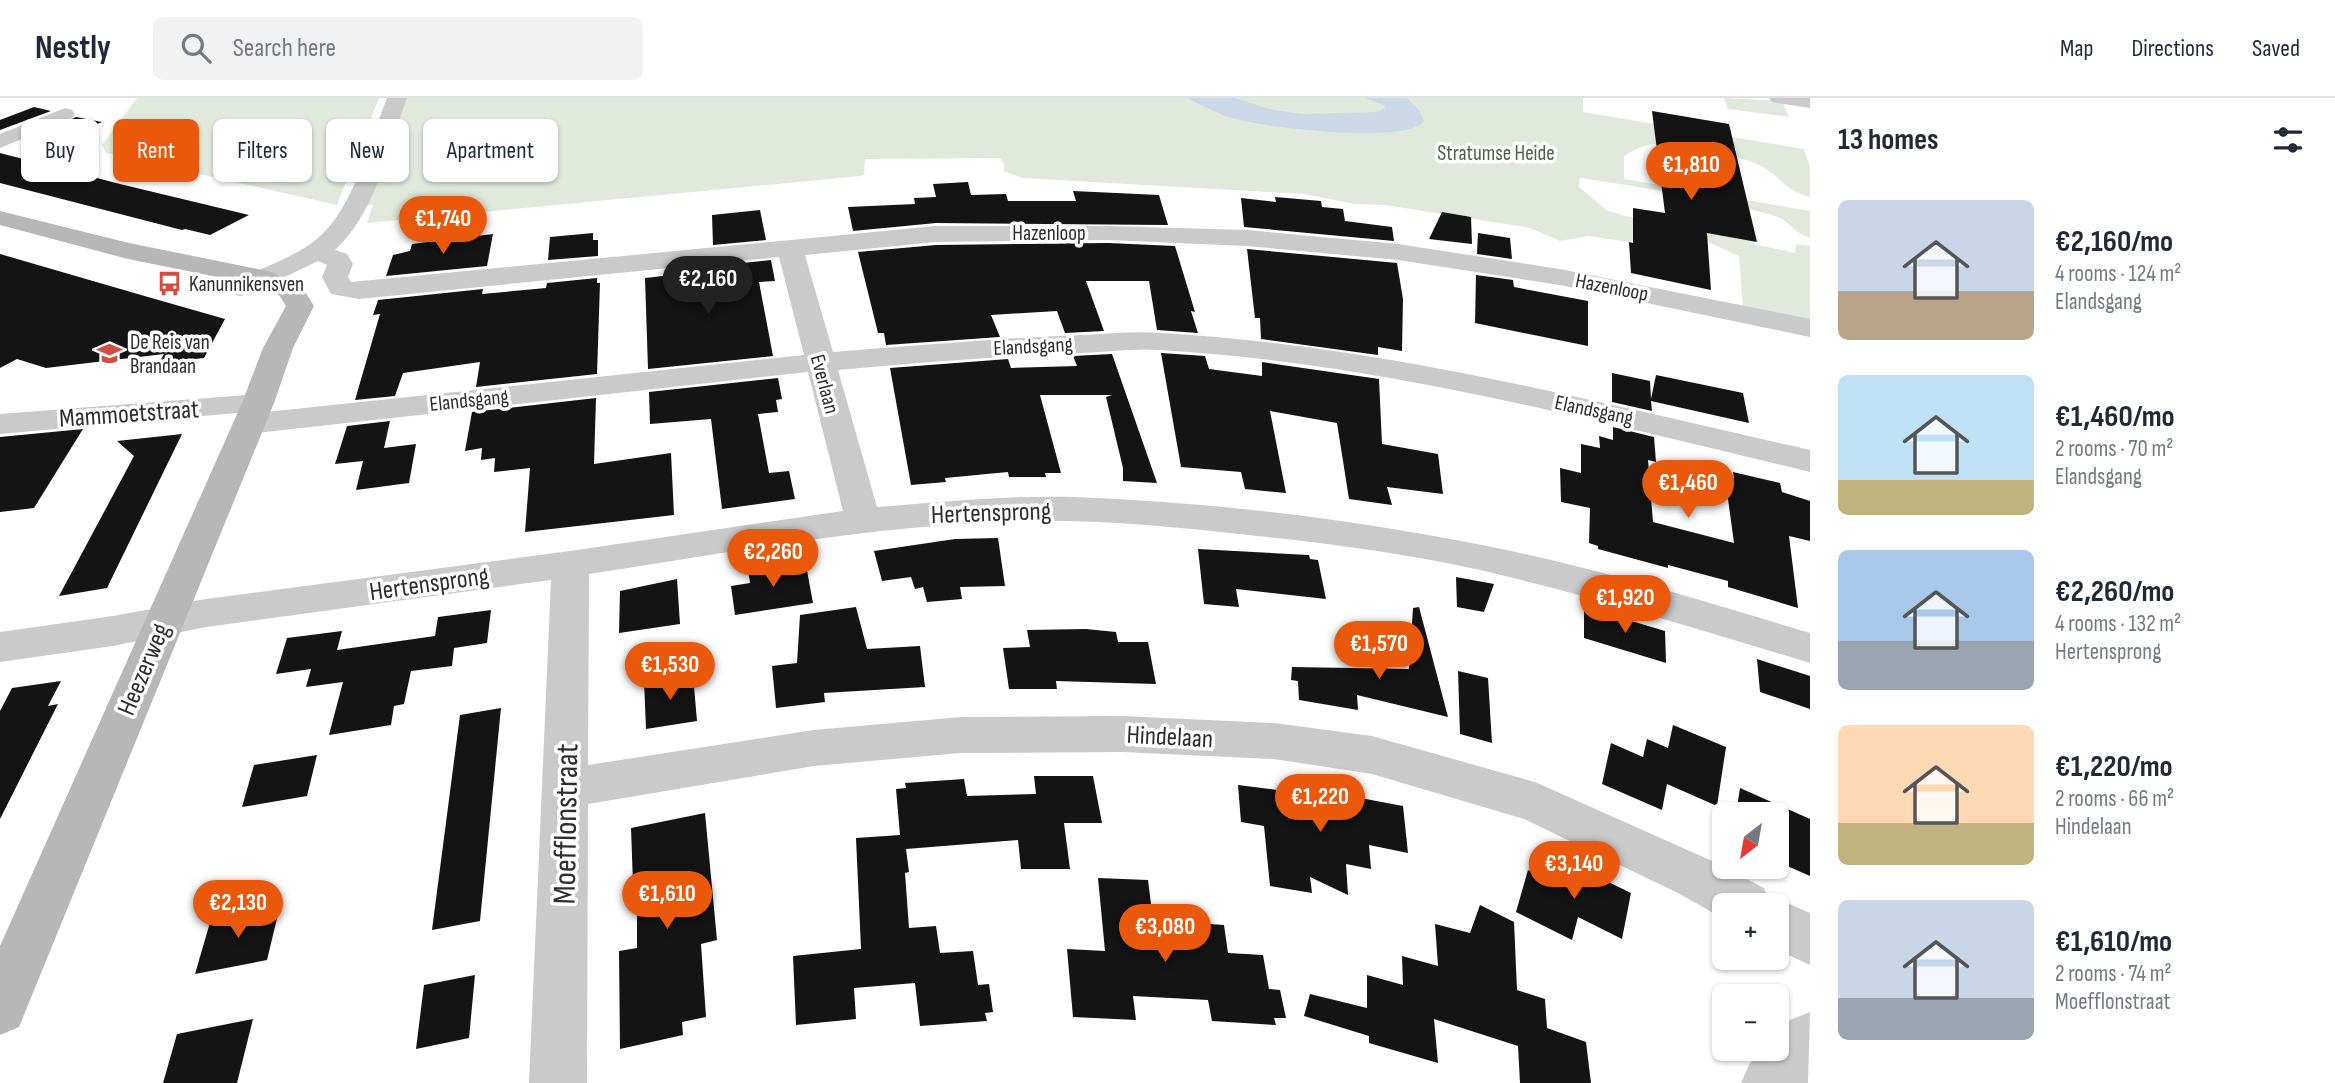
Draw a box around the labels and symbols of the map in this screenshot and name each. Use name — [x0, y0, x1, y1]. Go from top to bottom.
park label: Stratumse Heide — [1437, 141, 1555, 166]
pin: €1,810 — [1634, 142, 1748, 202]
pin: €1,740 — [386, 197, 500, 256]
street label: Hazenloop — [1012, 221, 1086, 246]
pin: €2,160 — [651, 256, 765, 316]
street label: Hazenloop — [1573, 268, 1650, 307]
bus stop icon: Kanunnikensven — [155, 270, 183, 298]
place label: Kanunnikensven — [189, 272, 304, 297]
place label: De Reis van Brandaan — [130, 330, 210, 379]
street label: Elandsgang — [993, 332, 1073, 361]
school or university icon: De Reis van Brandaan — [96, 340, 124, 368]
street label: Everlaan — [805, 352, 844, 416]
street label: Elandsgang — [428, 384, 510, 417]
street label: Elandsgang — [1552, 390, 1635, 431]
street label: Mammoetstraat — [58, 394, 200, 435]
pin: €1,460 — [1631, 460, 1745, 520]
street label: Hertensprong — [930, 496, 1052, 531]
pin: €2,260 — [716, 530, 830, 589]
street label: Hertensprong — [368, 561, 491, 608]
pin: €1,920 — [1568, 575, 1682, 635]
street label: Heezerweg — [111, 619, 178, 720]
pin: €1,570 — [1322, 622, 1436, 681]
pin: €1,530 — [613, 642, 727, 702]
street label: Hindelaan — [1126, 720, 1214, 755]
street label: Moefflonstraat — [546, 743, 587, 905]
pin: €1,220 — [1263, 774, 1377, 834]
north arrow — [1712, 802, 1788, 878]
pin: €3,140 — [1517, 842, 1631, 901]
pin: €1,610 — [610, 872, 724, 931]
pin: €2,130 — [181, 880, 295, 940]
pin: €3,080 — [1108, 904, 1222, 964]

